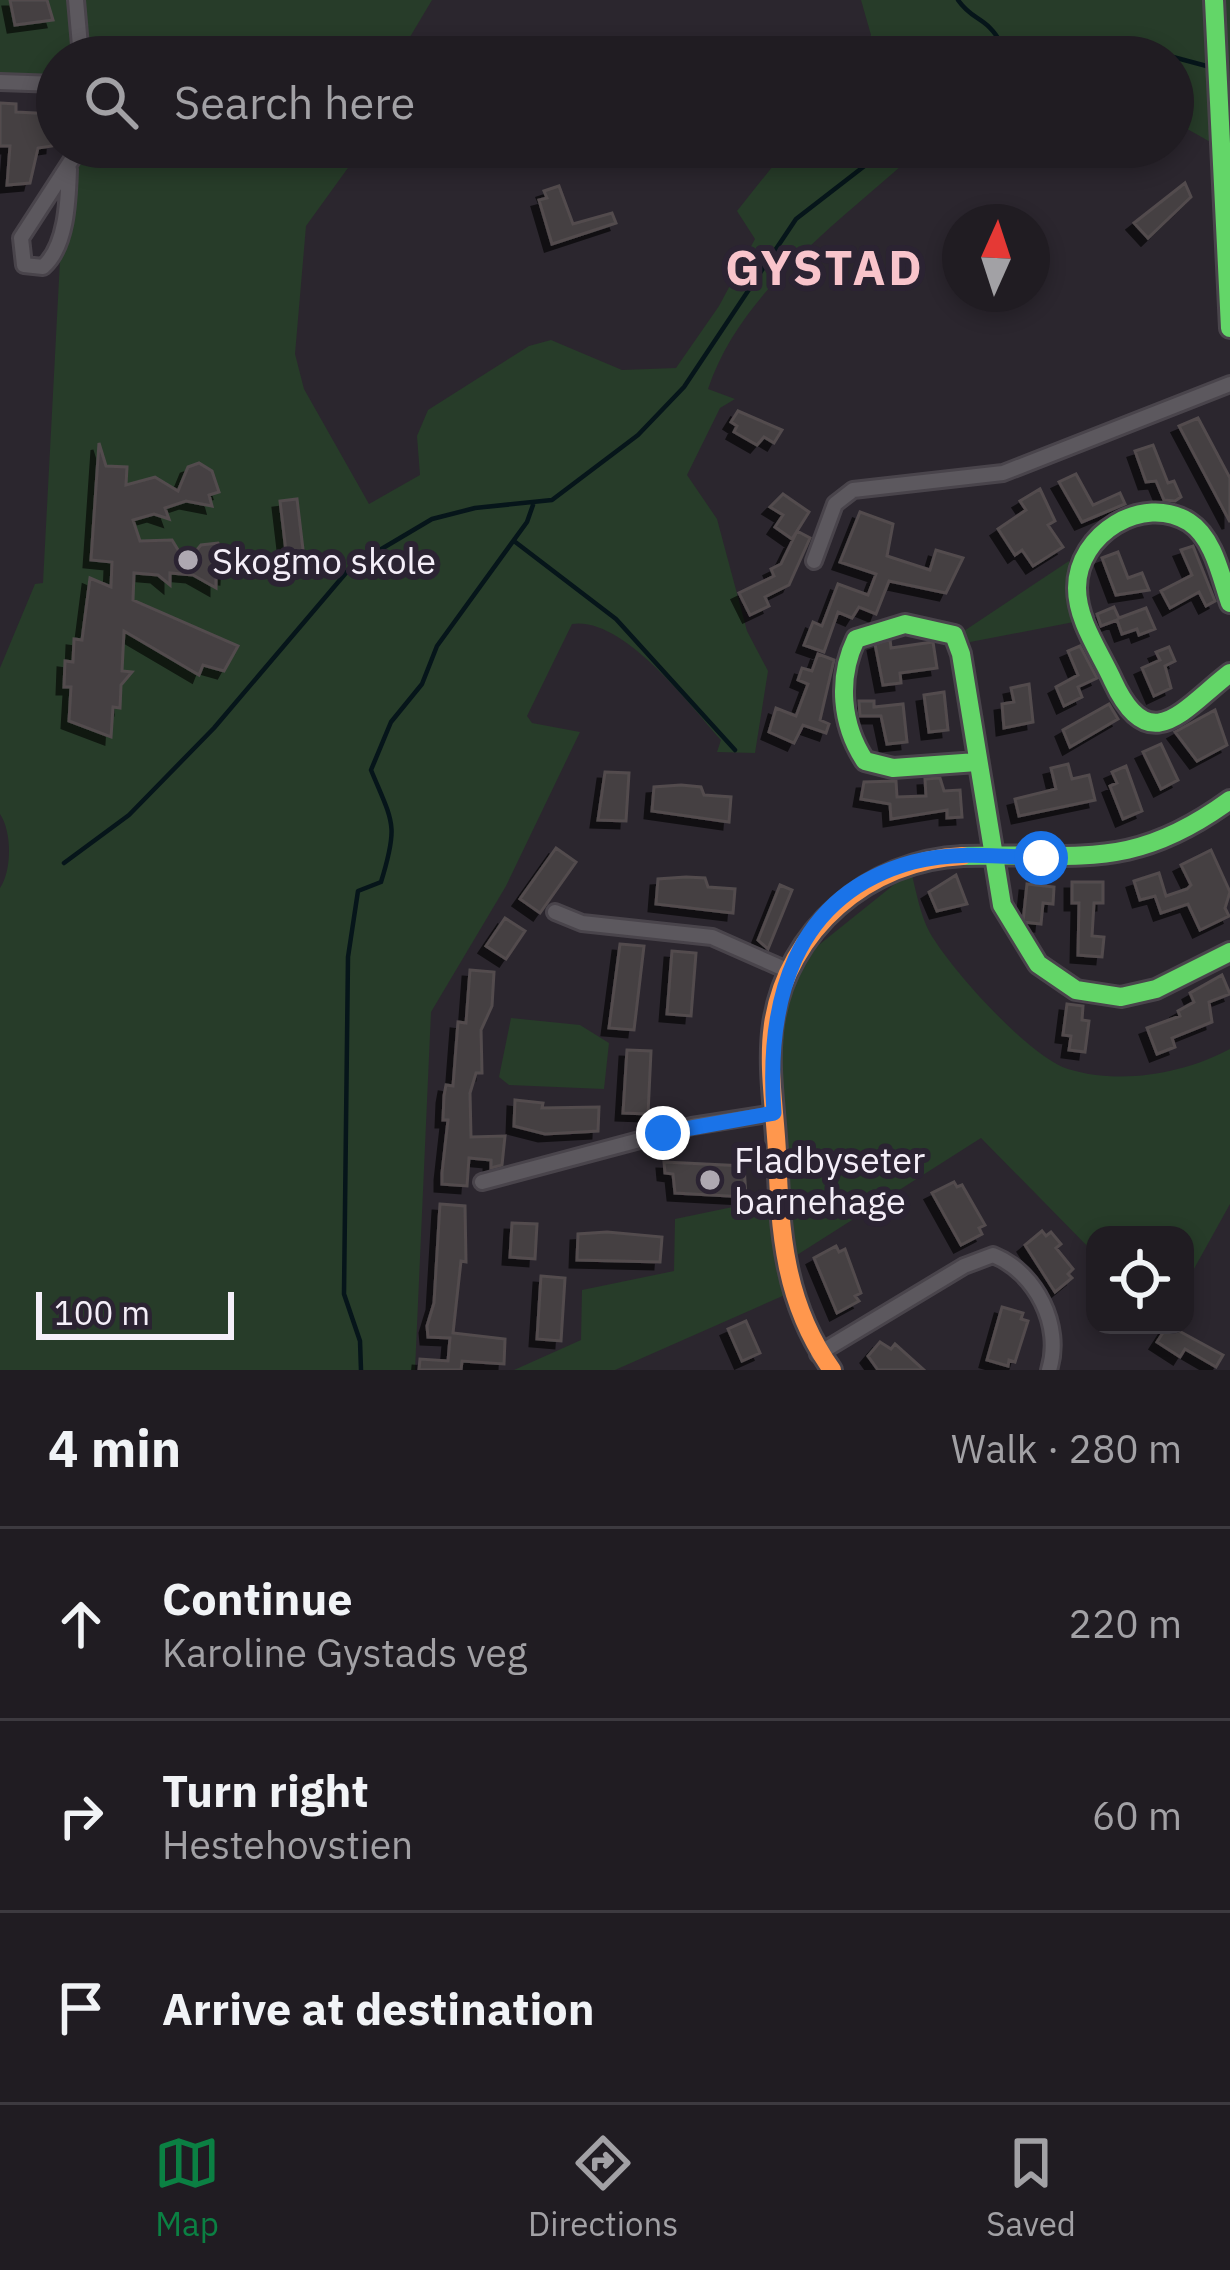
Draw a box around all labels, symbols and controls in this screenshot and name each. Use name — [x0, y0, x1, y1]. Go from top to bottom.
search box — [36, 36, 1194, 168]
icon: search — [78, 69, 144, 135]
text: Search here — [174, 73, 415, 131]
north arrow — [942, 204, 1050, 312]
district label: GYSTAD — [725, 236, 925, 298]
place label: Skogmo skole — [212, 537, 436, 584]
marker: Skogmo skole — [175, 547, 201, 573]
route start — [1014, 831, 1068, 885]
route end — [636, 1106, 690, 1160]
place label: Fladbyseter barnehage — [734, 1136, 925, 1224]
marker: Fladbyseter barnehage — [697, 1167, 723, 1193]
map controls — [1086, 1226, 1194, 1334]
button: locate — [1086, 1226, 1194, 1334]
scale bar — [36, 1286, 234, 1339]
text: 100 m — [54, 1291, 150, 1334]
text: 4 min — [48, 1415, 181, 1481]
text: Walk · 280 m — [951, 1423, 1182, 1474]
text: Continue — [162, 1569, 353, 1627]
icon: ahead — [48, 1591, 114, 1657]
text: 220 m — [1069, 1598, 1182, 1649]
text: Karoline Gystads veg — [162, 1627, 527, 1678]
text: Turn right — [162, 1761, 369, 1819]
icon: right — [48, 1783, 114, 1849]
text: 60 m — [1092, 1790, 1182, 1841]
text: Hestehovstien — [162, 1819, 413, 1870]
icon: arrive — [48, 1975, 114, 2041]
text: Arrive at destination — [162, 1979, 595, 2037]
tab: Map — [154, 2130, 220, 2245]
tab: Directions — [528, 2130, 678, 2245]
tab: Saved — [986, 2130, 1076, 2245]

